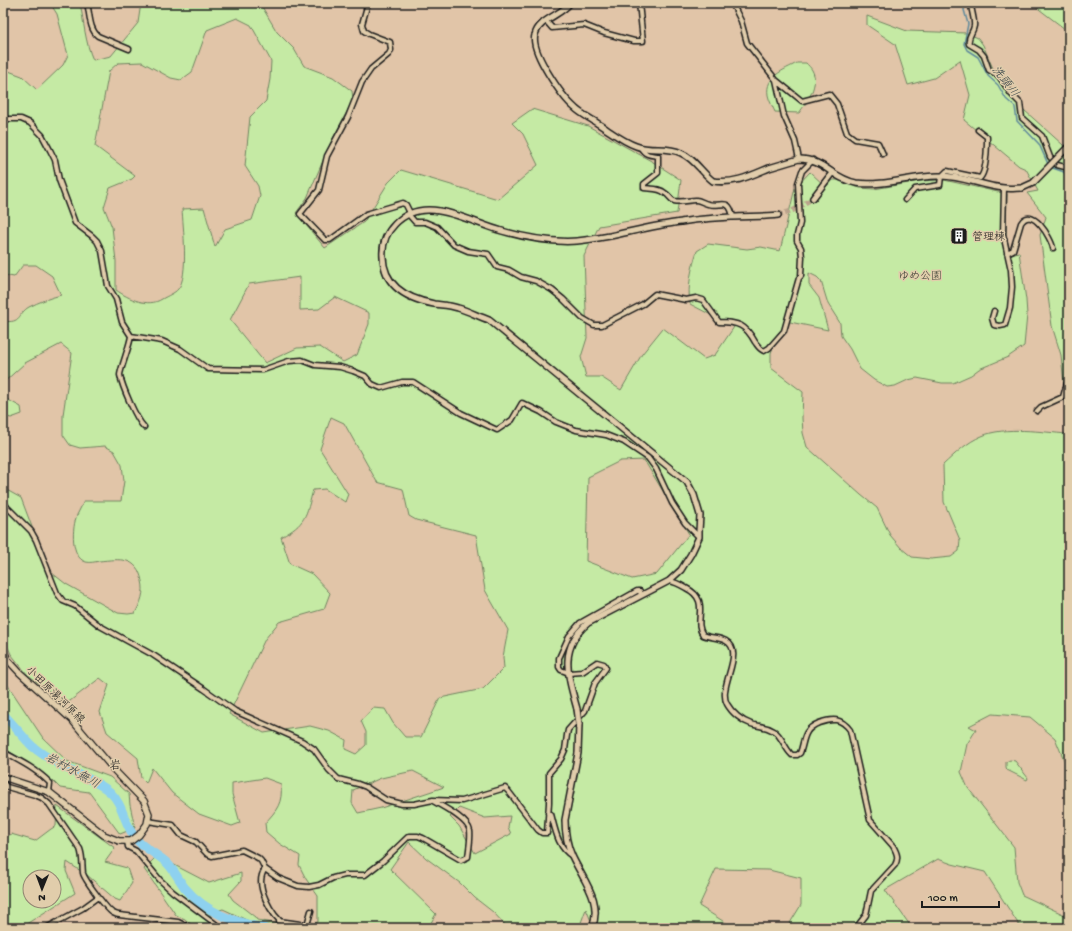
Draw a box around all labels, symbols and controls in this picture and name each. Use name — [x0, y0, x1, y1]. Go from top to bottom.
water label: 洗頭川 — [988, 63, 1022, 101]
building icon: 管理棟 — [949, 226, 969, 246]
place label: 管理棟 — [972, 231, 1005, 244]
park label: ゆめ公園 — [898, 270, 942, 283]
street label: 小田原湯河原線 — [23, 664, 87, 726]
water label: 岩村水無川 — [42, 750, 102, 792]
district label: 岩 — [109, 759, 121, 774]
north arrow — [22, 869, 62, 909]
scale bar — [922, 883, 999, 909]
text: N — [38, 891, 46, 903]
text: 100 m — [927, 892, 958, 906]

